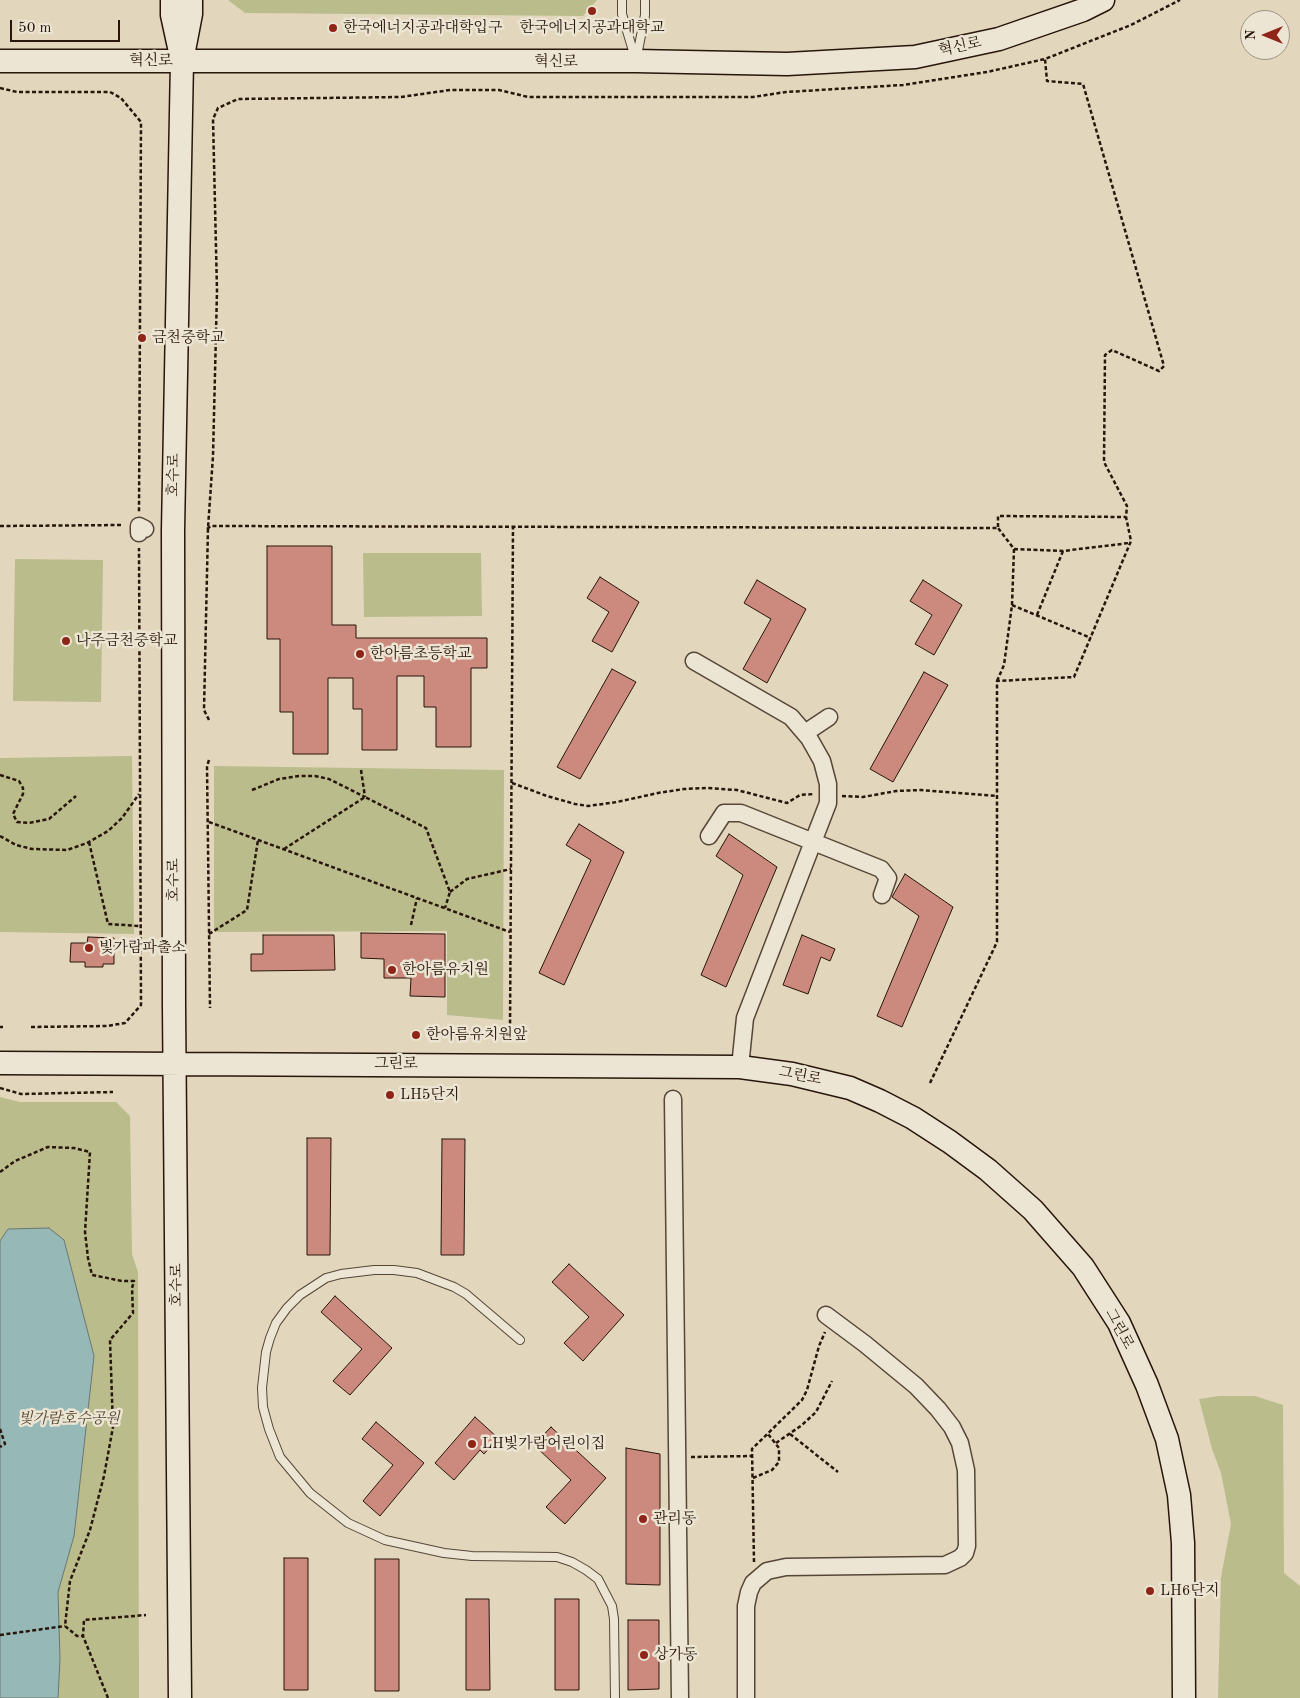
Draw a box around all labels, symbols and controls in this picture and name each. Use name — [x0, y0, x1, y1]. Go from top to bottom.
marker: 한국에너지공과대학교 — [586, 5, 598, 17]
scale bar — [12, 10, 122, 42]
north arrow — [1240, 10, 1290, 60]
place label: 한국에너지공과대학입구 — [343, 19, 502, 37]
place label: 한국에너지공과대학교 — [520, 19, 664, 37]
text: 50 m — [18, 21, 52, 36]
marker: 한국에너지공과대학입구 — [327, 22, 339, 34]
text: N — [1244, 30, 1258, 40]
street label: 혁신로 — [937, 34, 983, 60]
street label: 혁신로 — [129, 52, 173, 70]
street label: 혁신로 — [534, 53, 578, 71]
place label: 금천중학교 — [152, 329, 224, 347]
marker: 금천중학교 — [136, 332, 148, 344]
street label: 호수로 — [165, 453, 183, 497]
place label: 나주금천중학교 — [76, 632, 177, 650]
marker: 나주금천중학교 — [60, 635, 72, 647]
place label: 한아름초등학교 — [370, 645, 471, 663]
marker: 한아름초등학교 — [354, 648, 366, 660]
street label: 호수로 — [165, 858, 183, 902]
place label: 빛가람파출소 — [99, 939, 186, 957]
marker: 빛가람파출소 — [83, 942, 95, 954]
place label: 한아름유치원 — [402, 961, 489, 979]
marker: 한아름유치원 — [386, 964, 398, 976]
place label: 한아름유치원앞 — [426, 1026, 527, 1044]
marker: 한아름유치원앞 — [410, 1029, 422, 1041]
street label: 그린로 — [374, 1055, 418, 1073]
street label: 그린로 — [777, 1063, 823, 1089]
place label: LH5단지 — [400, 1086, 460, 1104]
marker: LH5단지 — [384, 1089, 396, 1101]
street label: 호수로 — [168, 1263, 186, 1307]
street label: 그린로 — [1101, 1306, 1137, 1352]
park label: 빛가람호수공원 — [18, 1410, 120, 1428]
place label: LH빛가람어린이집 — [482, 1435, 605, 1453]
marker: LH빛가람어린이집 — [466, 1438, 478, 1450]
place label: 관리동 — [653, 1510, 696, 1528]
marker: 관리동 — [637, 1513, 649, 1525]
place label: LH6단지 — [1160, 1582, 1220, 1600]
marker: LH6단지 — [1144, 1585, 1156, 1597]
place label: 상가동 — [654, 1646, 697, 1664]
marker: 상가동 — [638, 1649, 650, 1661]

